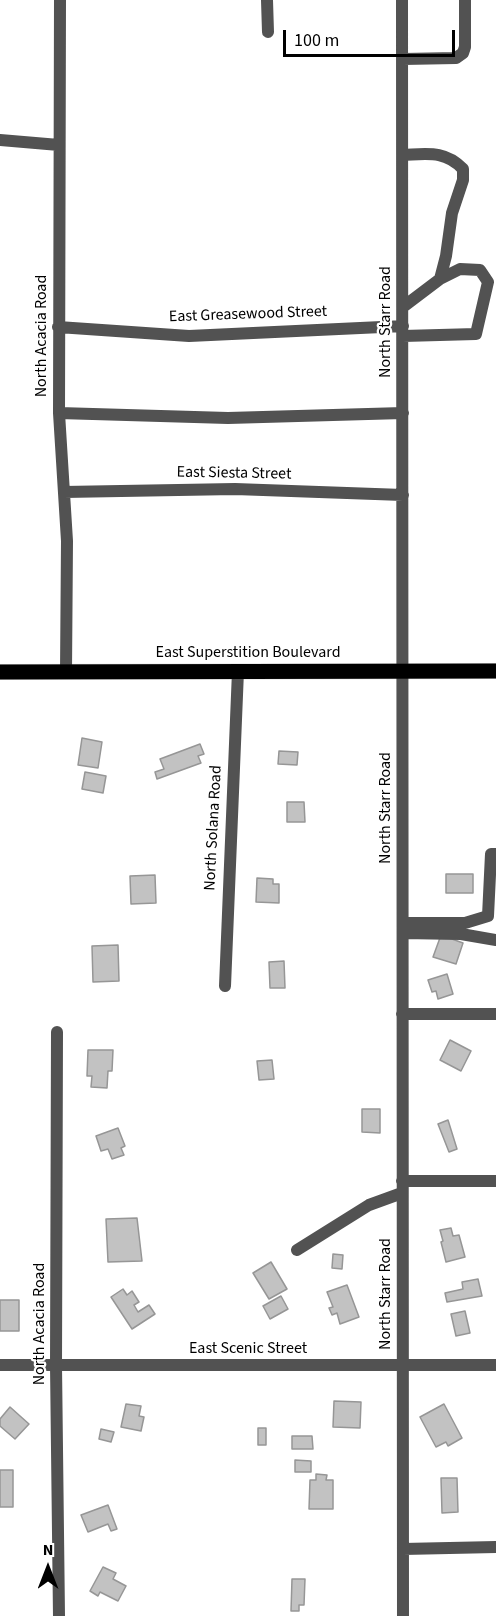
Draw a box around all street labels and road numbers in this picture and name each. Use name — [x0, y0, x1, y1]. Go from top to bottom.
street label: North Starr Road — [376, 266, 396, 378]
street label: North Acacia Road — [32, 275, 52, 397]
street label: East Greasewood Street — [169, 303, 327, 327]
street label: East Siesta Street — [176, 463, 292, 485]
street label: East Superstition Boulevard — [155, 643, 341, 663]
street label: North Starr Road — [376, 752, 396, 864]
street label: North Solana Road — [201, 765, 227, 891]
street label: North Starr Road — [376, 1238, 396, 1350]
street label: North Acacia Road — [30, 1263, 50, 1385]
street label: East Scenic Street — [189, 1339, 307, 1359]

